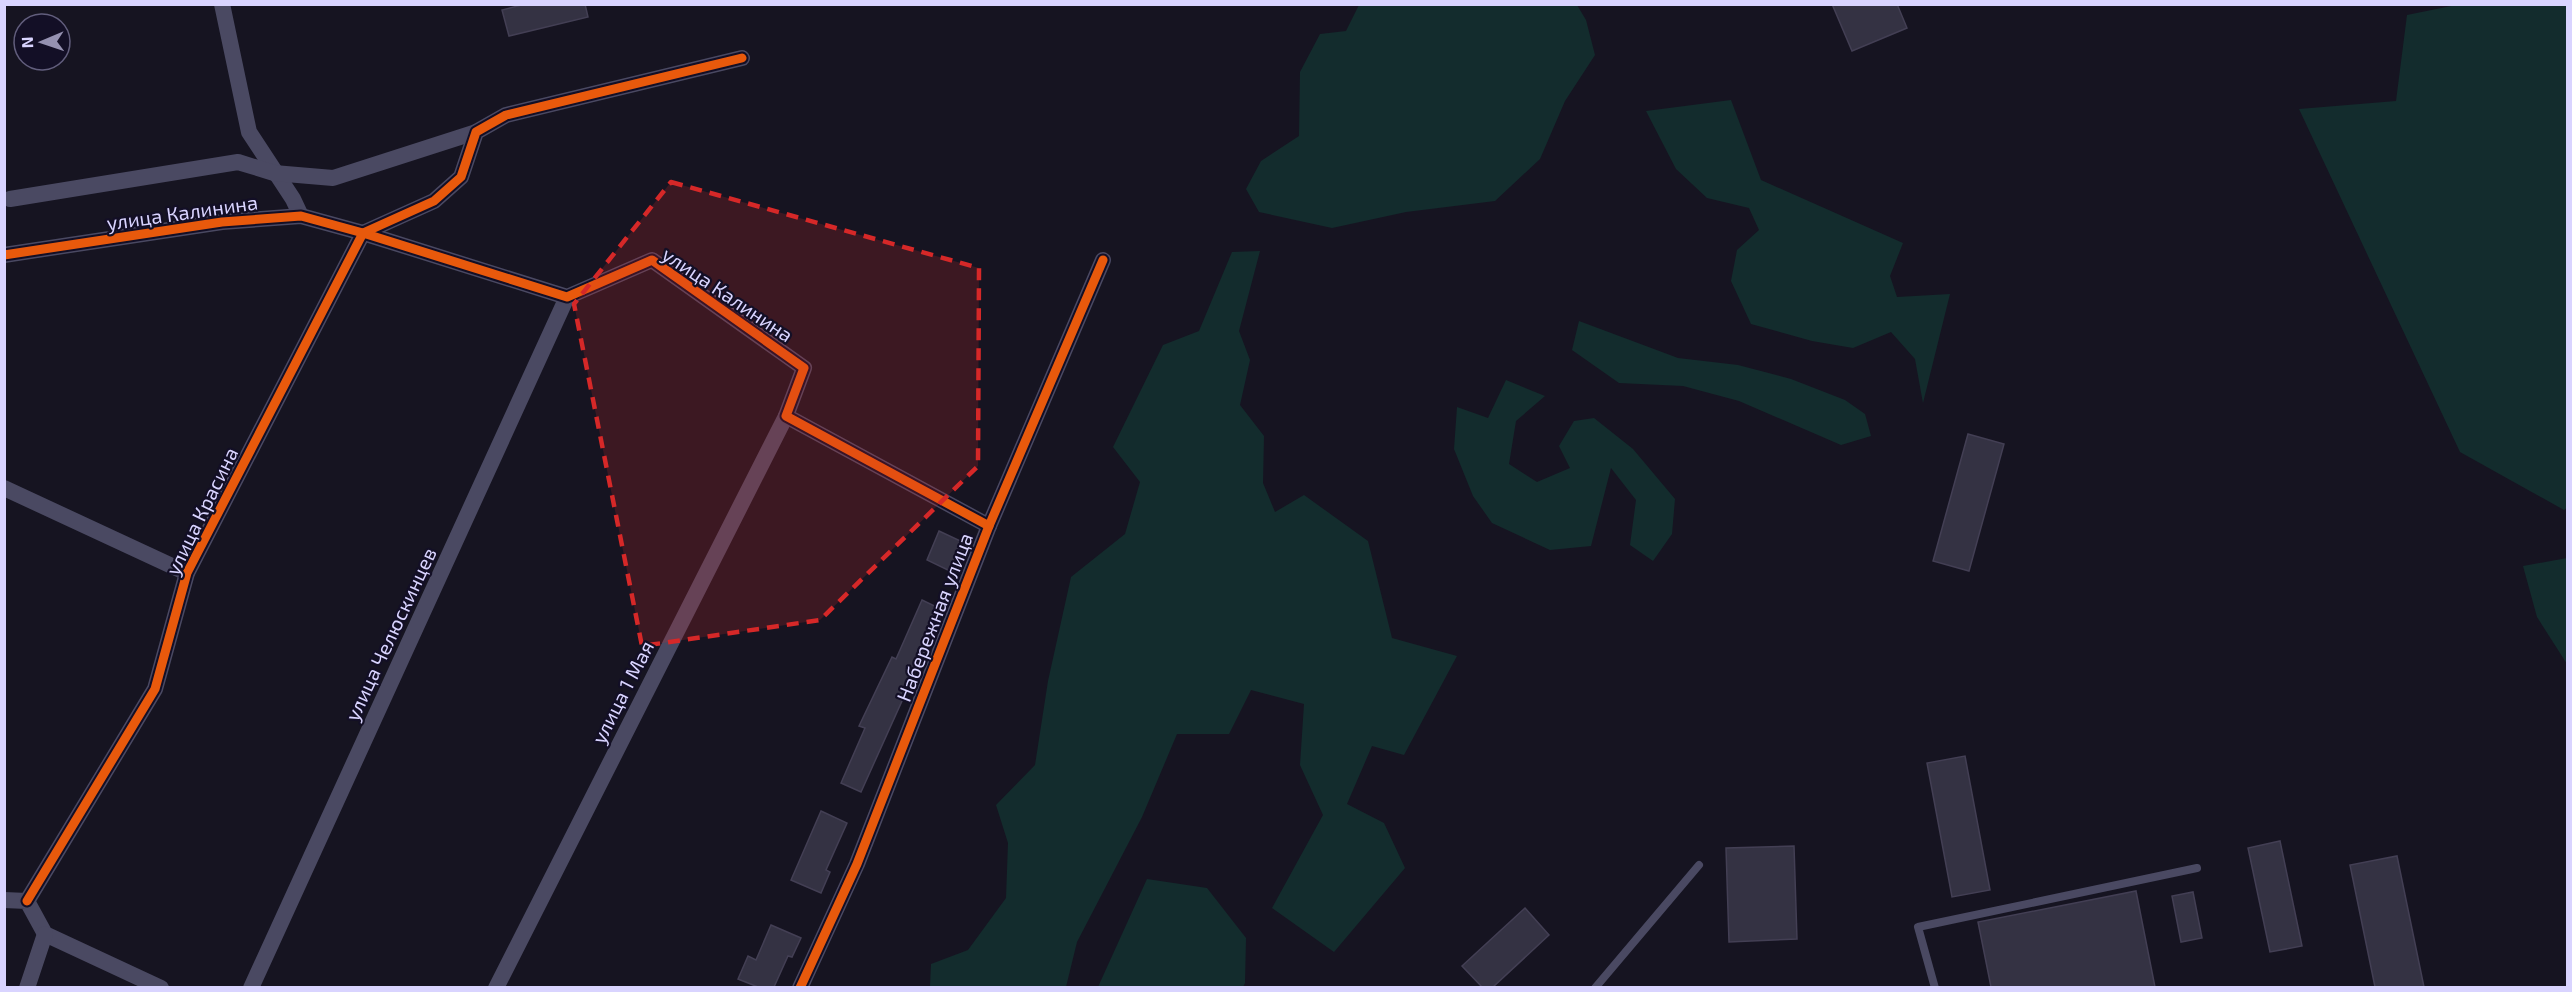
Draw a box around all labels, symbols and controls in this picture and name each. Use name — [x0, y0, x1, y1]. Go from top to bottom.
north arrow — [12, 12, 72, 72]
text: N — [17, 36, 36, 49]
street label: улица Калинина — [105, 190, 259, 235]
street label: улица Калинина — [658, 241, 798, 347]
street label: улица Красина — [160, 443, 243, 579]
street label: Набережная улица — [891, 529, 978, 705]
street label: улица Челюскинцев — [339, 544, 442, 725]
street label: улица 1 Мая — [586, 637, 659, 748]

